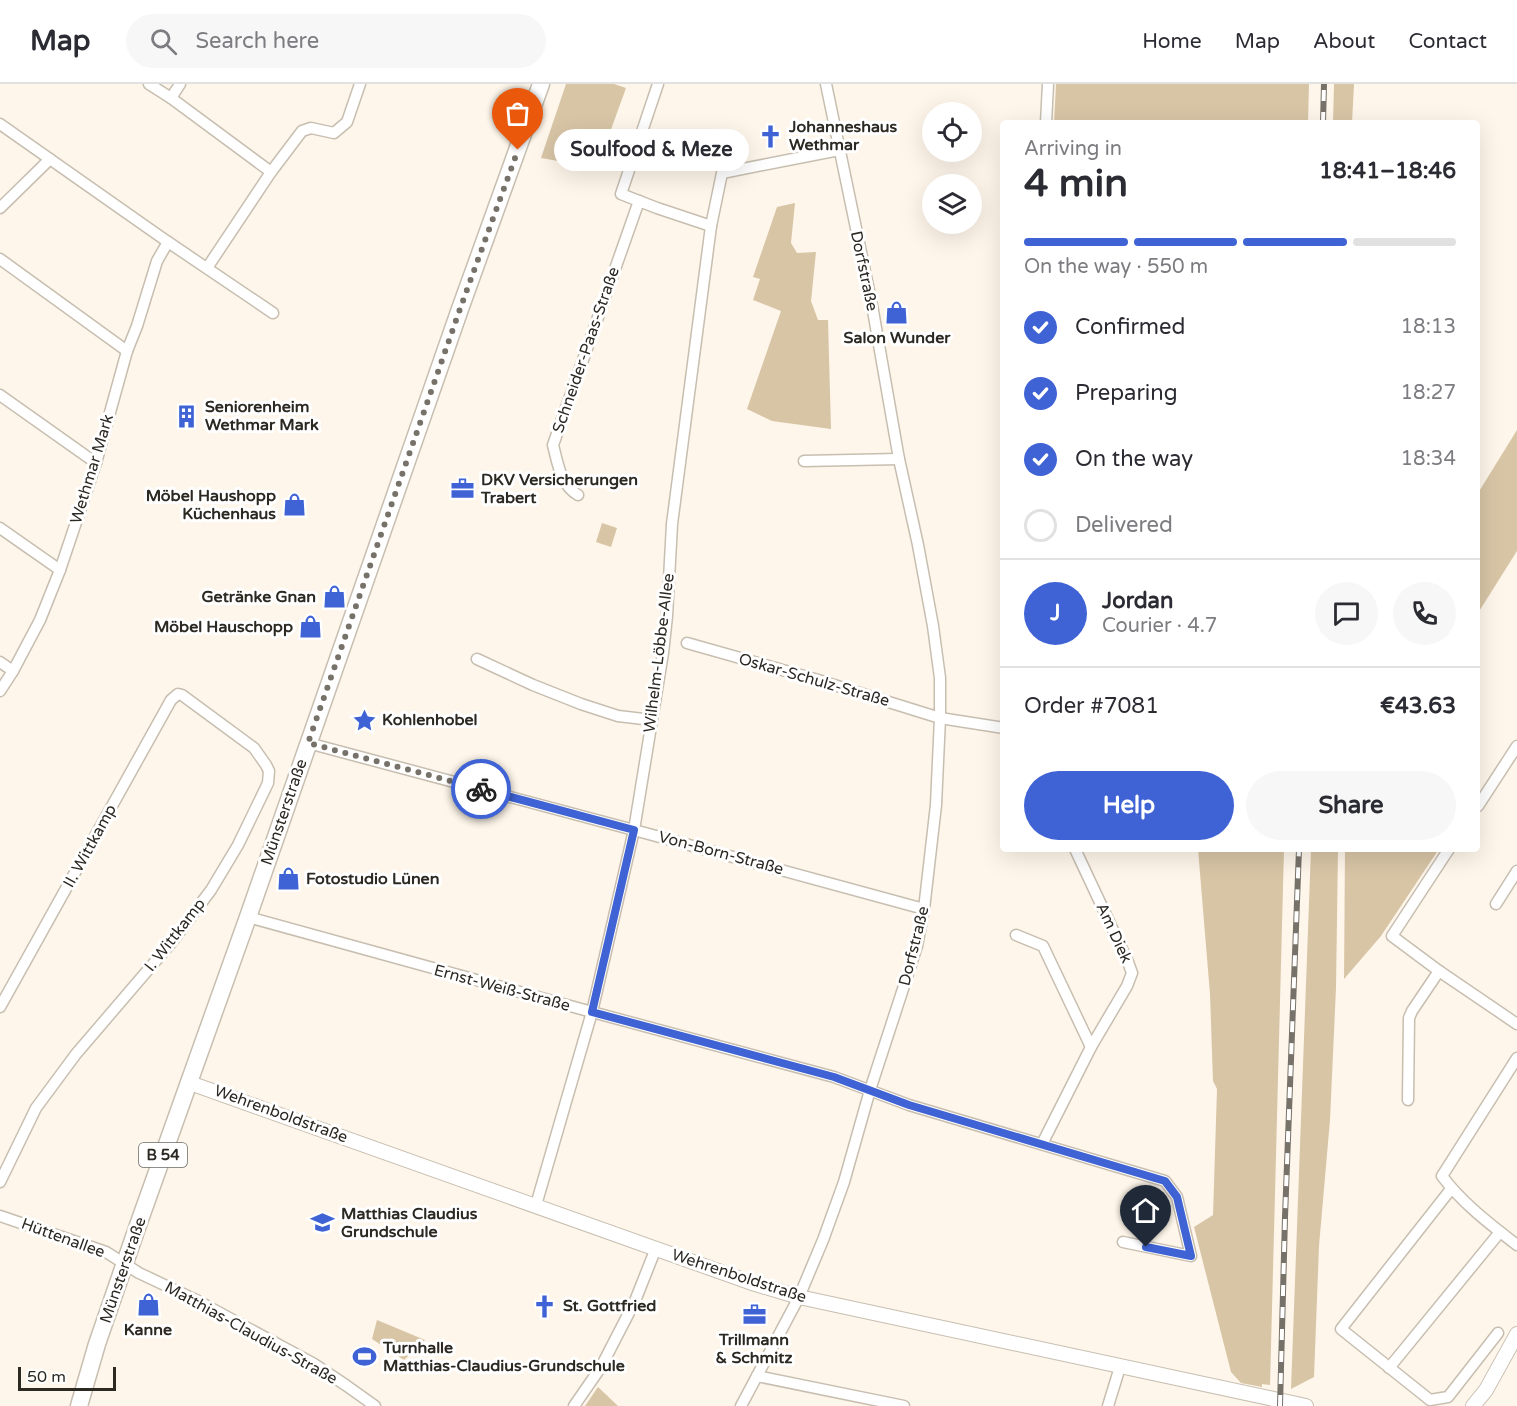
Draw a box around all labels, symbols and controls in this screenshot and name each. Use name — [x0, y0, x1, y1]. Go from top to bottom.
search box — [126, 14, 546, 68]
text: Map — [30, 24, 90, 58]
icon: search — [147, 25, 180, 58]
text: Search here — [195, 28, 319, 54]
text: Home — [1142, 29, 1202, 54]
text: Map — [1235, 29, 1280, 54]
text: About — [1313, 29, 1375, 54]
text: Contact — [1408, 29, 1487, 54]
pin — [492, 88, 543, 150]
icon: bag — [501, 97, 534, 130]
map controls — [922, 102, 982, 234]
button: locate — [922, 102, 982, 162]
place label: Johanneshaus Wethmar — [788, 117, 898, 155]
church icon: Johanneshaus Wethmar — [758, 123, 784, 149]
callout: Soulfood & Meze — [554, 129, 749, 171]
text: Arriving in — [1024, 137, 1122, 161]
text: Soulfood & Meze — [570, 138, 733, 162]
text: 18:41–18:46 — [1319, 158, 1456, 184]
text: 4 min — [1024, 160, 1128, 207]
button: layers — [922, 174, 982, 234]
street label: Dorfstraße — [846, 229, 882, 313]
text: On the way · 550 m — [1024, 255, 1208, 279]
street label: Schneider-Paas-Straße — [548, 264, 624, 436]
shop icon: Salon Wunder — [884, 300, 910, 326]
icon: check — [1024, 311, 1057, 344]
text: Confirmed — [1075, 314, 1185, 340]
text: 18:13 — [1401, 315, 1456, 339]
place label: Salon Wunder — [844, 328, 951, 348]
icon: check — [1024, 377, 1057, 410]
text: Preparing — [1075, 380, 1178, 406]
text: 18:27 — [1401, 381, 1456, 405]
place label: Seniorenheim Wethmar Mark — [205, 397, 319, 435]
building icon: Seniorenheim Wethmar Mark — [174, 403, 200, 429]
street label: Wethmar Mark — [66, 411, 118, 526]
icon: check — [1024, 443, 1057, 476]
text: On the way — [1075, 446, 1193, 472]
text: 18:34 — [1401, 447, 1456, 471]
place label: DKV Versicherungen Trabert — [480, 470, 638, 508]
office icon: DKV Versicherungen Trabert — [450, 476, 476, 502]
place label: Möbel Haushopp Küchenhaus — [146, 486, 276, 524]
shop icon: Möbel Haushopp Küchenhaus — [281, 492, 307, 518]
text: Delivered — [1075, 512, 1173, 538]
street label: Wilhelm-Löbbe-Allee — [639, 572, 679, 734]
button: chat — [1315, 582, 1378, 645]
button: phone — [1393, 582, 1456, 645]
shop icon: Getränke Gnan — [321, 584, 347, 610]
place label: Getränke Gnan — [201, 587, 316, 607]
text: Jordan — [1102, 588, 1173, 614]
text: J — [1050, 600, 1061, 626]
shop icon: Möbel Hauschopp — [298, 614, 324, 640]
text: Courier · 4.7 — [1102, 614, 1217, 638]
place label: Möbel Hauschopp — [154, 617, 293, 637]
street label: Oskar-Schulz-Straße — [736, 649, 892, 711]
text: Order #7081 — [1024, 693, 1159, 719]
text: €43.63 — [1380, 693, 1456, 719]
place icon: Kohlenhobel — [351, 707, 377, 733]
place label: Kohlenhobel — [382, 710, 478, 730]
street label: Münsterstraße — [256, 756, 312, 868]
courier — [451, 759, 511, 819]
button: Help — [1024, 771, 1234, 840]
button: Share — [1246, 771, 1456, 840]
icon: bike — [465, 773, 498, 806]
street label: II. Wittkamp — [59, 801, 121, 891]
street label: Von-Born-Straße — [656, 827, 786, 879]
shop icon: Fotostudio Lünen — [275, 866, 301, 892]
place label: Fotostudio Lünen — [306, 869, 439, 889]
street label: I. Wittkamp — [140, 894, 210, 976]
street label: Am Diek — [1091, 900, 1137, 967]
street label: Dorfstraße — [894, 904, 934, 988]
street label: Ernst-Weiß-Straße — [432, 960, 572, 1016]
street label: Wehrenboldstraße — [212, 1081, 350, 1147]
road number: B 54 — [139, 1143, 187, 1167]
pin — [1120, 1185, 1171, 1247]
icon: home — [1129, 1194, 1162, 1227]
place label: Matthias Claudius Grundschule — [341, 1204, 478, 1242]
school or university icon: Matthias Claudius Grundschule — [310, 1210, 336, 1236]
street label: Hüttenallee — [18, 1214, 108, 1262]
street label: Münsterstraße — [95, 1214, 151, 1326]
street label: Wehrenboldstraße — [669, 1245, 809, 1307]
street label: Matthias-Claudius-Straße — [161, 1277, 341, 1389]
shop icon: Kanne — [135, 1292, 161, 1318]
church icon: St. Gottfried — [532, 1293, 558, 1319]
place label: St. Gottfried — [563, 1296, 656, 1316]
office icon: Trillmann & Schmitz — [741, 1302, 767, 1328]
place label: Kanne — [124, 1320, 172, 1340]
place label: Trillmann & Schmitz — [716, 1330, 792, 1368]
place label: Turnhalle Matthias-Claudius-Grundschule — [382, 1338, 625, 1376]
sports icon: Turnhalle Matthias-Claudius-Grundschule — [352, 1344, 378, 1370]
scale bar — [18, 1364, 116, 1392]
text: 50 m — [27, 1367, 66, 1387]

